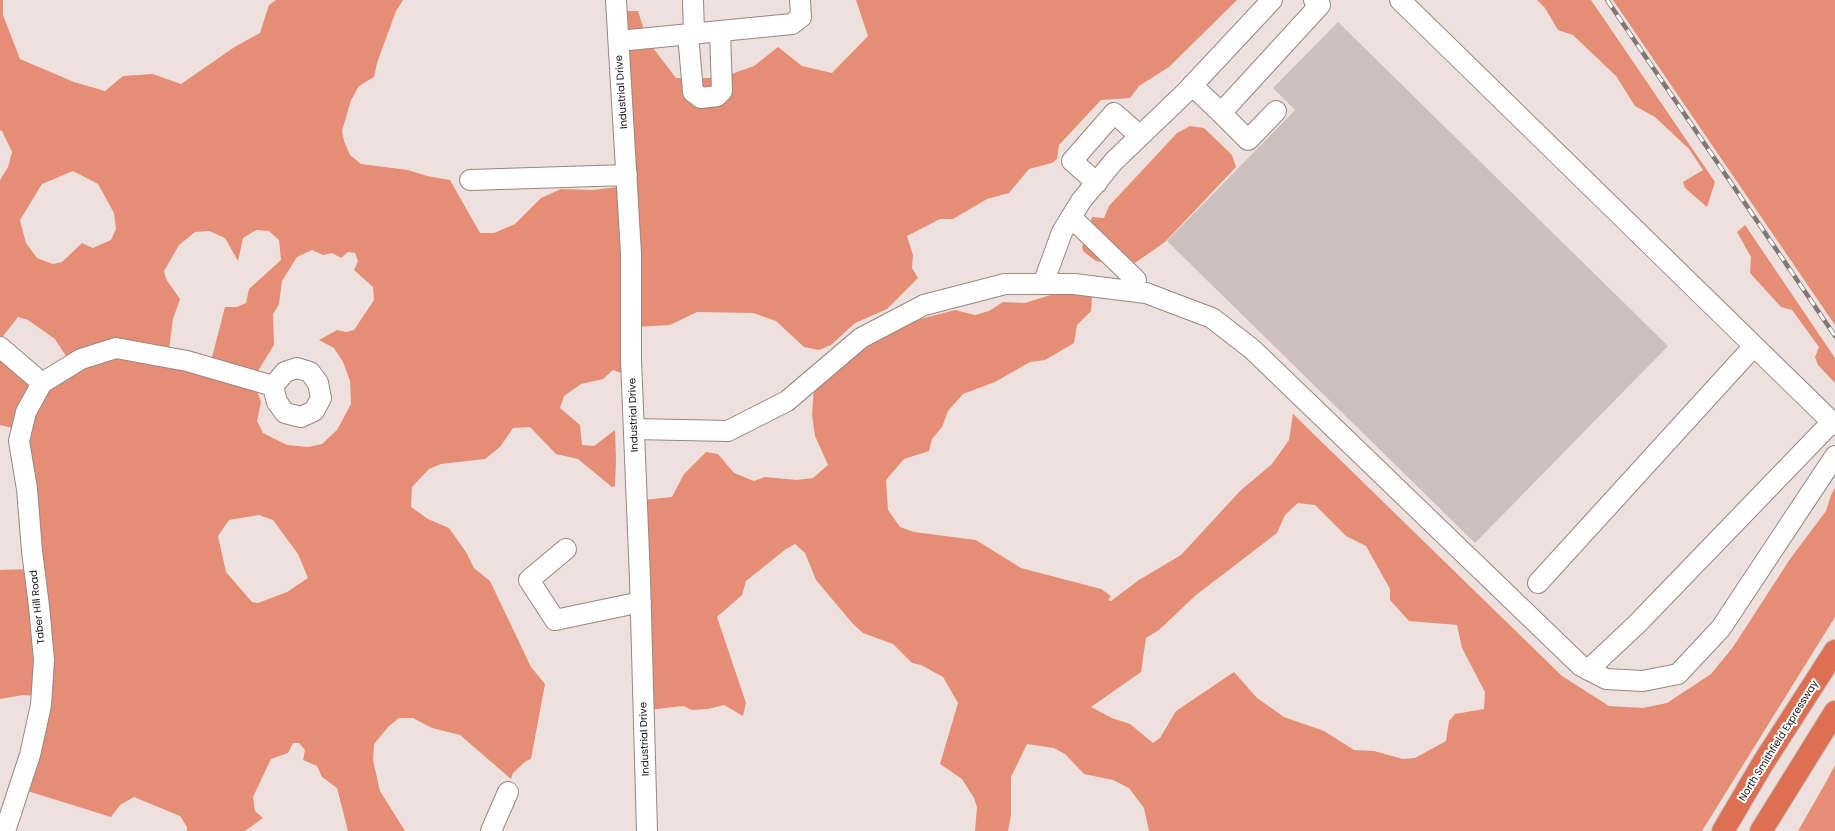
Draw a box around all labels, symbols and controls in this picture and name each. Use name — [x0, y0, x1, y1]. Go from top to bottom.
street label: Industrial Drive — [613, 55, 631, 129]
street label: Industrial Drive — [627, 378, 641, 452]
street label: Taber Hill Road — [28, 569, 48, 645]
street label: North Smithfield Expressway — [1737, 678, 1821, 804]
street label: Industrial Drive — [638, 702, 652, 776]

